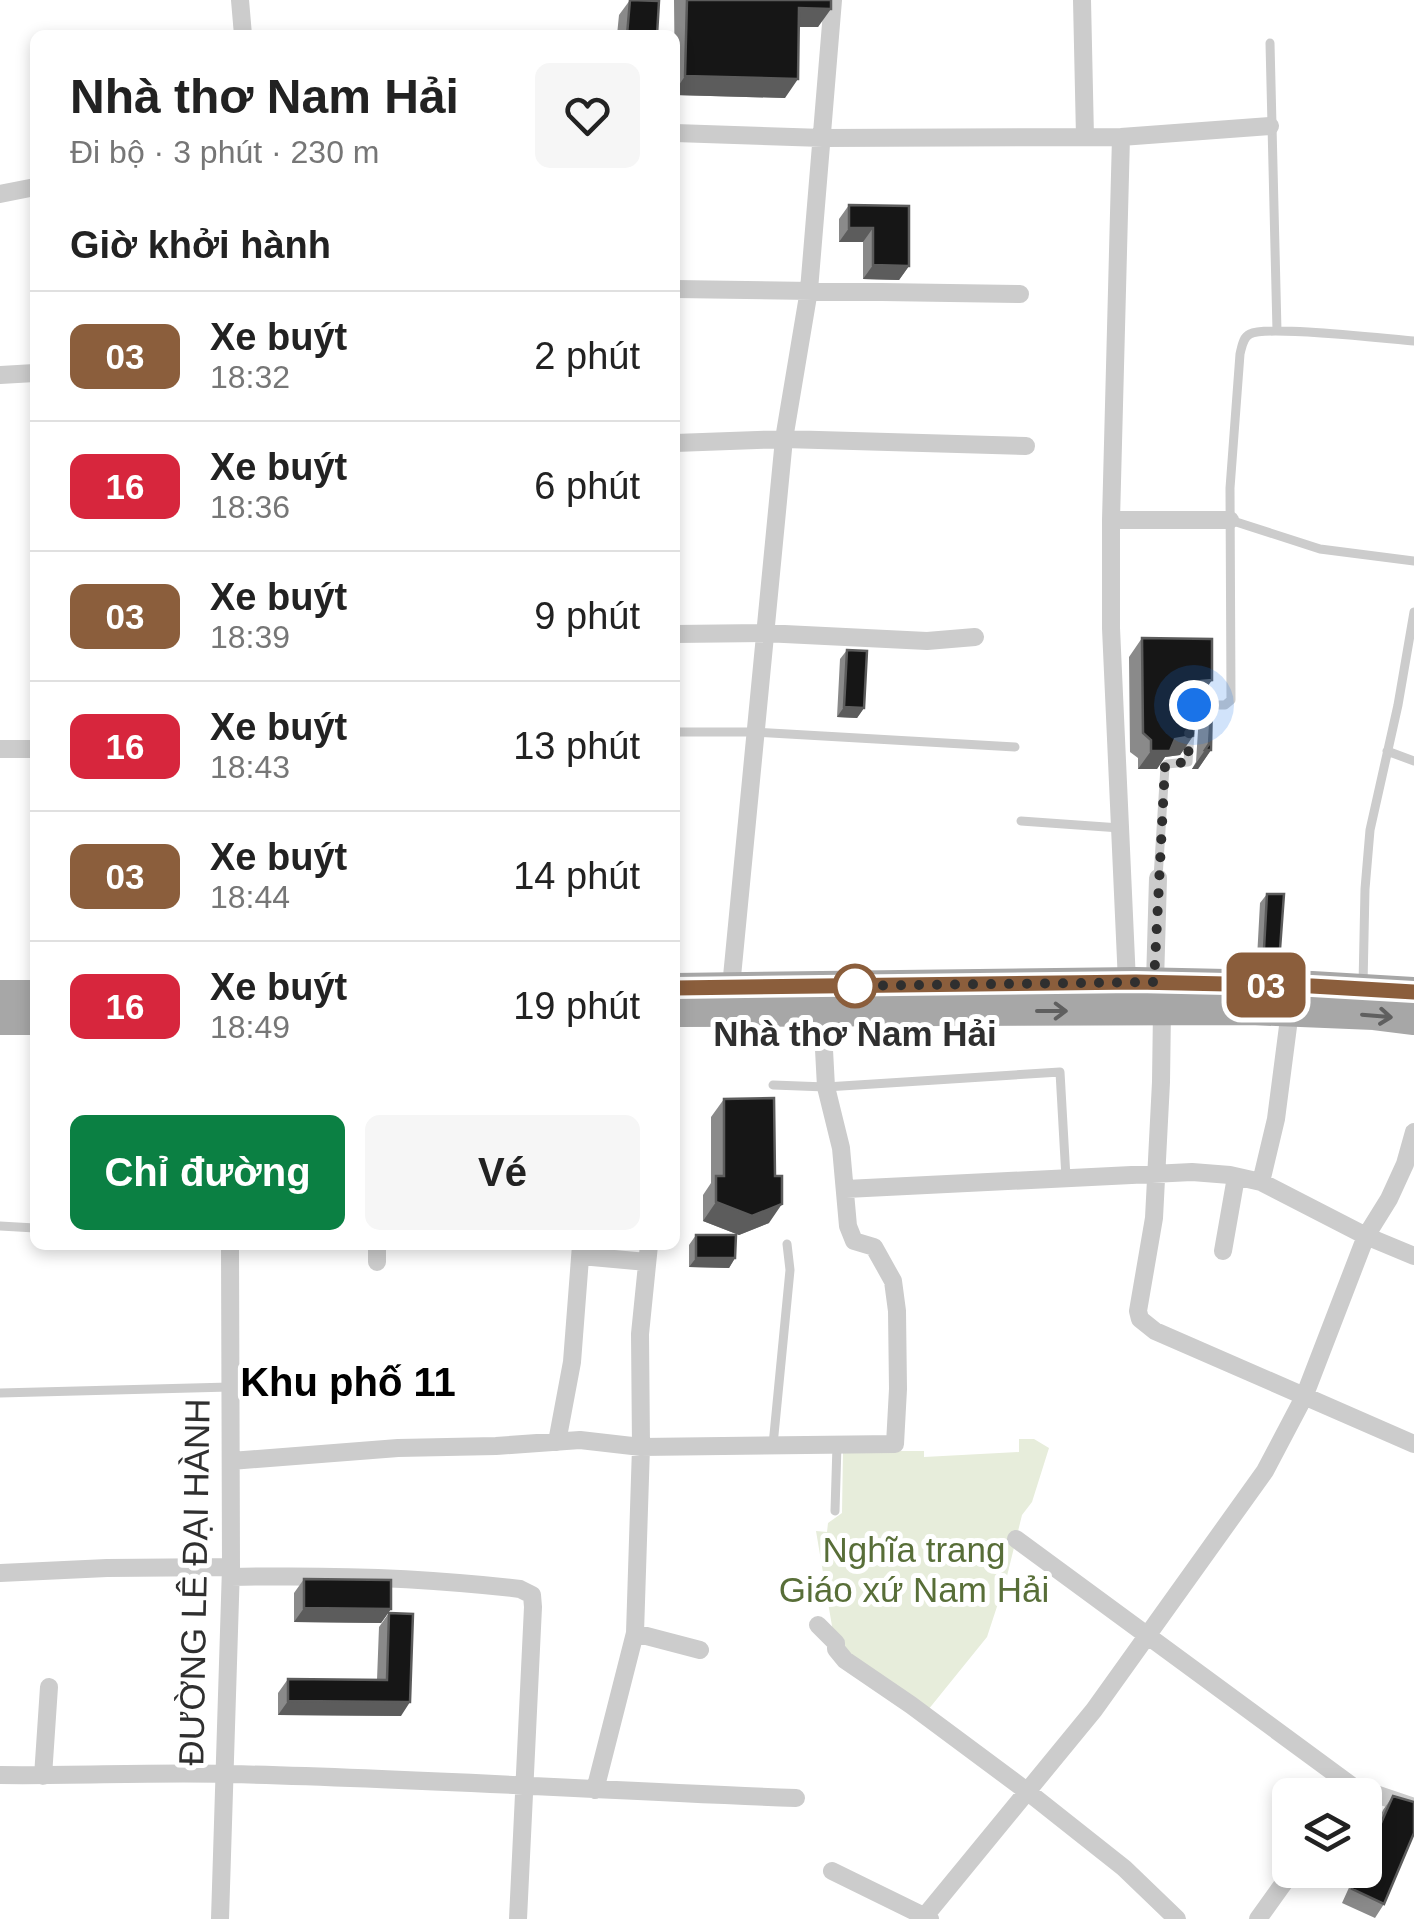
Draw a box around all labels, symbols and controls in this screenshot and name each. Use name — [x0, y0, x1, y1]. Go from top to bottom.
button: heart — [535, 63, 640, 168]
text: Nhà thơ Nam Hải — [70, 70, 459, 123]
text: Đi bộ · 3 phút · 230 m — [70, 134, 379, 170]
text: Giờ khởi hành — [70, 224, 331, 266]
text: Xe buýt — [210, 316, 347, 358]
text: 2 phút — [534, 335, 640, 377]
text: 03 — [106, 337, 144, 376]
text: 18:32 — [210, 359, 290, 395]
text: Xe buýt — [210, 446, 347, 488]
text: 6 phút — [534, 465, 640, 507]
text: 16 — [106, 467, 144, 506]
text: 18:36 — [210, 489, 290, 525]
text: Xe buýt — [210, 576, 347, 618]
text: 9 phút — [534, 595, 640, 637]
text: 03 — [106, 597, 144, 636]
text: 18:39 — [210, 619, 290, 655]
your location — [1169, 680, 1219, 730]
text: Xe buýt — [210, 706, 347, 748]
text: 13 phút — [513, 725, 640, 767]
text: 16 — [106, 727, 144, 766]
text: 18:43 — [210, 749, 290, 785]
text: Xe buýt — [210, 836, 347, 878]
text: 14 phút — [513, 855, 640, 897]
text: 03 — [106, 857, 144, 896]
text: 18:44 — [210, 879, 290, 915]
line badge: 03 — [1221, 952, 1311, 1018]
marker: Nhà thơ Nam Hải — [834, 965, 876, 1007]
text: Xe buýt — [210, 966, 347, 1008]
text: 03 — [1247, 966, 1285, 1005]
text: 19 phút — [513, 985, 640, 1027]
text: 16 — [106, 987, 144, 1026]
one-way arrow — [1036, 1002, 1068, 1020]
one-way arrow — [1361, 1006, 1393, 1025]
text: 18:49 — [210, 1009, 290, 1045]
place label: Nhà thơ Nam Hải — [713, 1014, 997, 1053]
button: Chỉ đường — [70, 1115, 345, 1230]
button: Vé — [365, 1115, 640, 1230]
district label: Khu phố 11 — [240, 1360, 456, 1404]
street label: ĐƯỜNG LÊ ĐẠI HÀNH — [171, 1398, 217, 1766]
park label: Nghĩa trang Giáo xứ Nam Hải — [779, 1530, 1049, 1609]
map controls — [1272, 1778, 1382, 1888]
button: layers — [1272, 1778, 1382, 1888]

